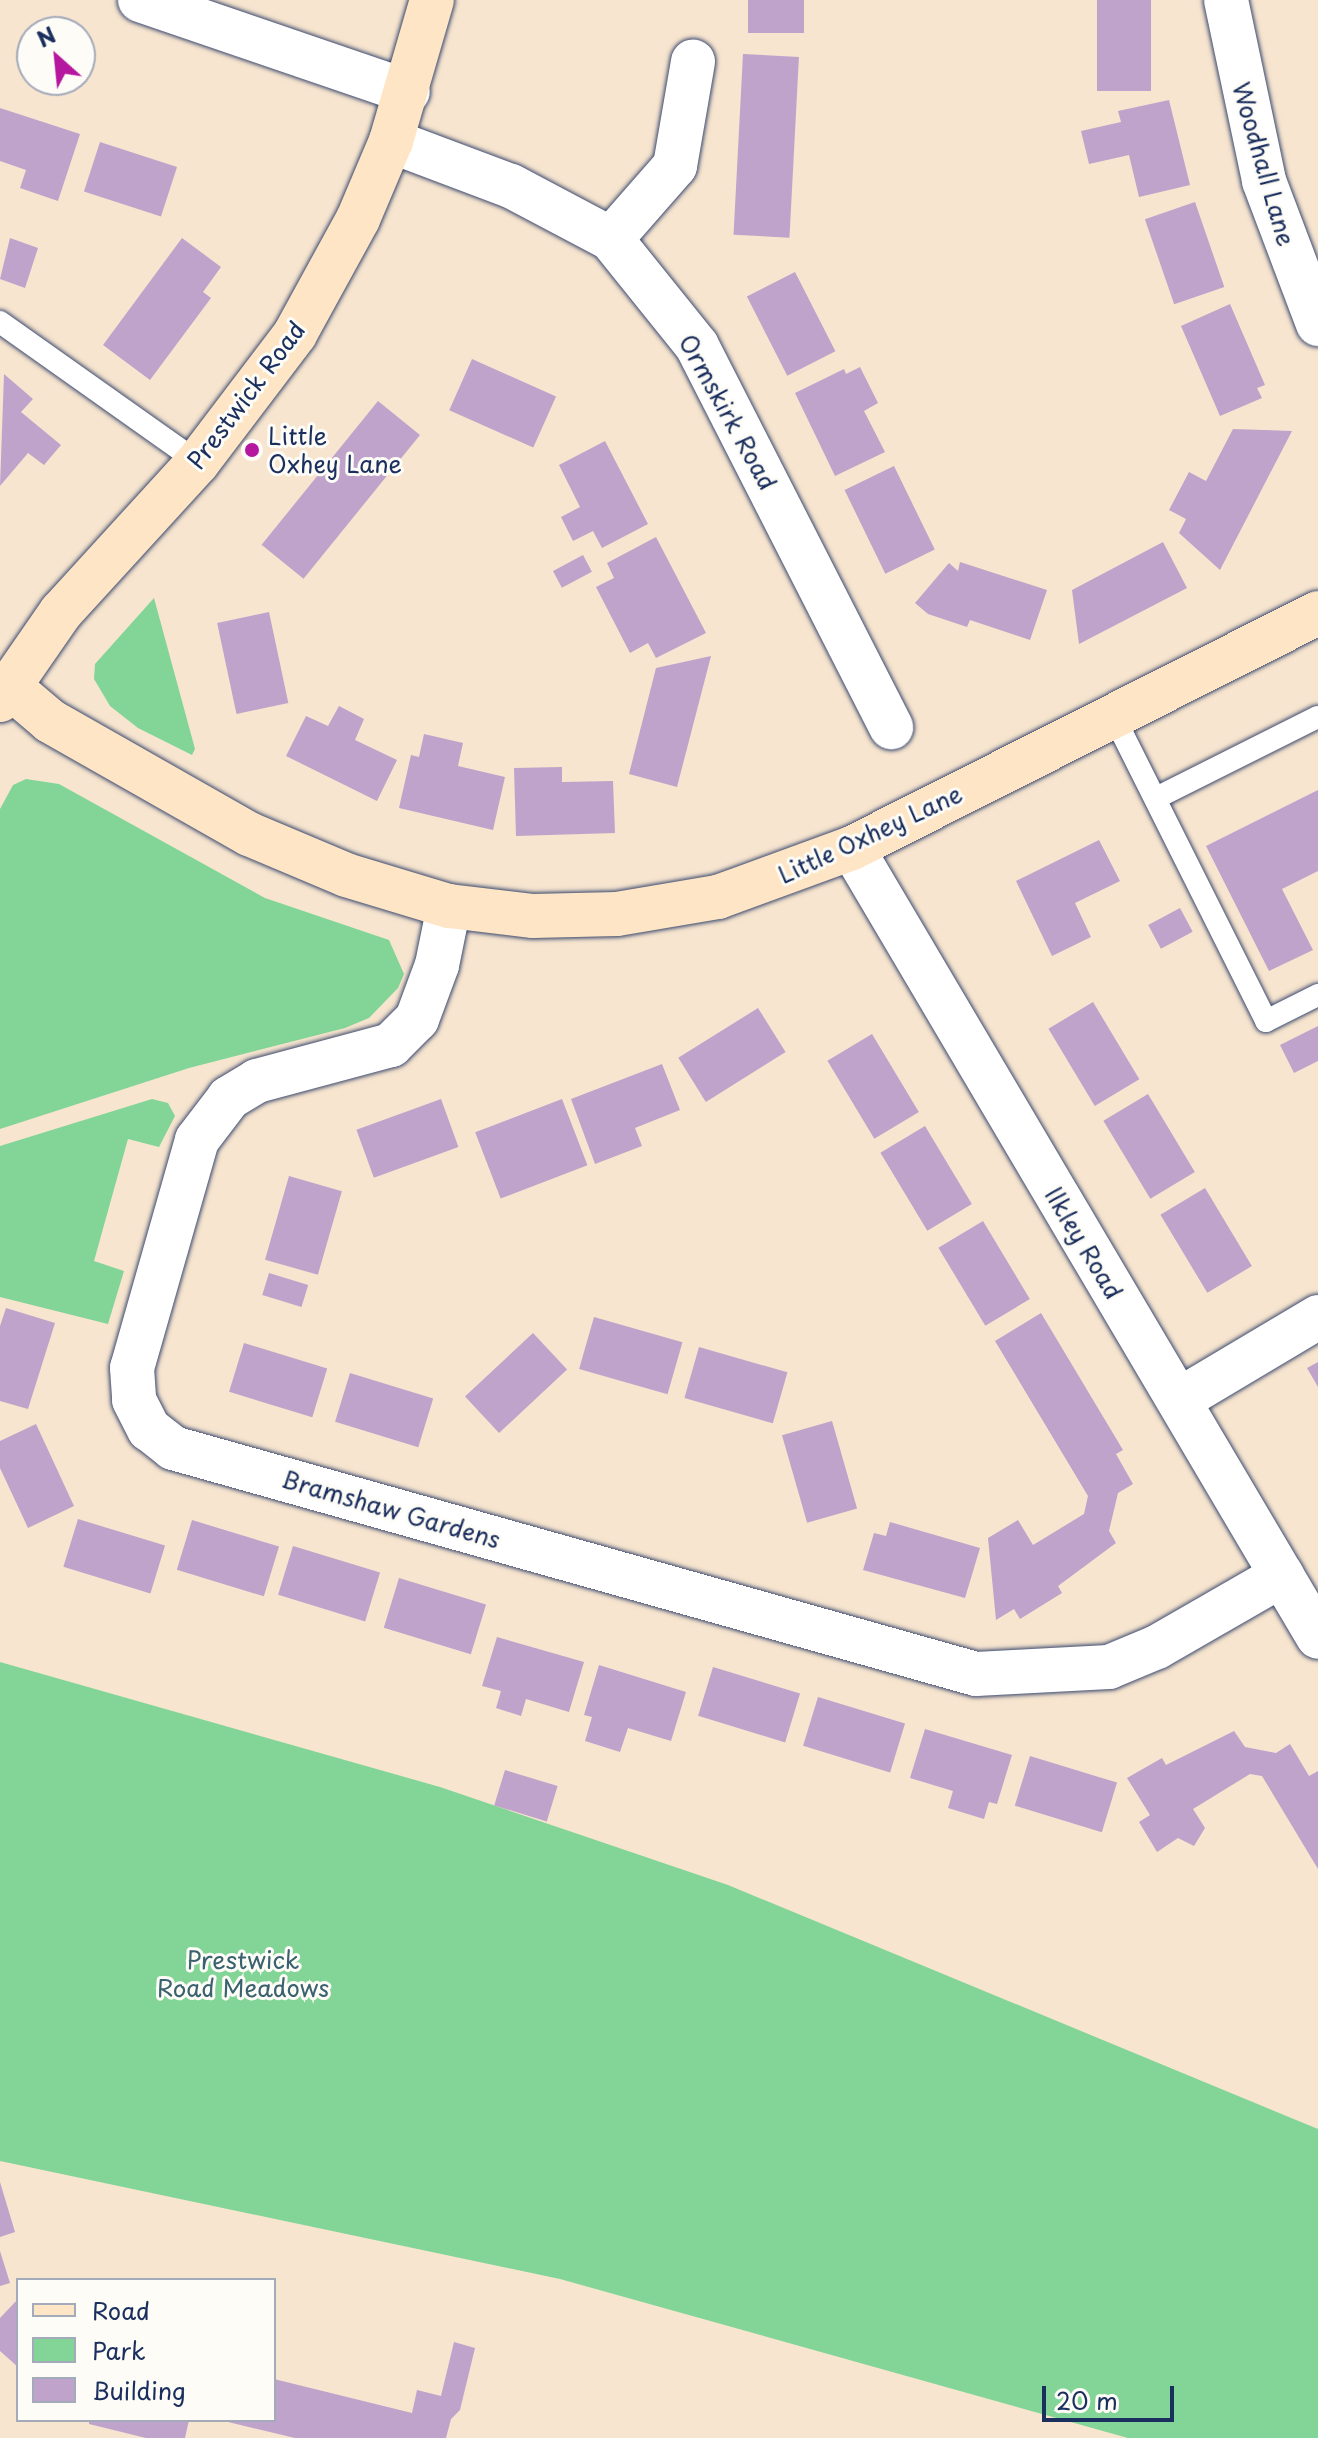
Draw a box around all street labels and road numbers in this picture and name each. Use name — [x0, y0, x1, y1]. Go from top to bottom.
street label: Woodhall Lane — [1227, 78, 1301, 250]
street label: Prestwick Road — [181, 315, 311, 475]
street label: Ormskirk Road — [673, 329, 783, 495]
street label: Little Oxhey Lane — [772, 778, 968, 890]
street label: Ilkley Road — [1039, 1181, 1129, 1305]
street label: Bramshaw Gardens — [278, 1464, 504, 1554]

